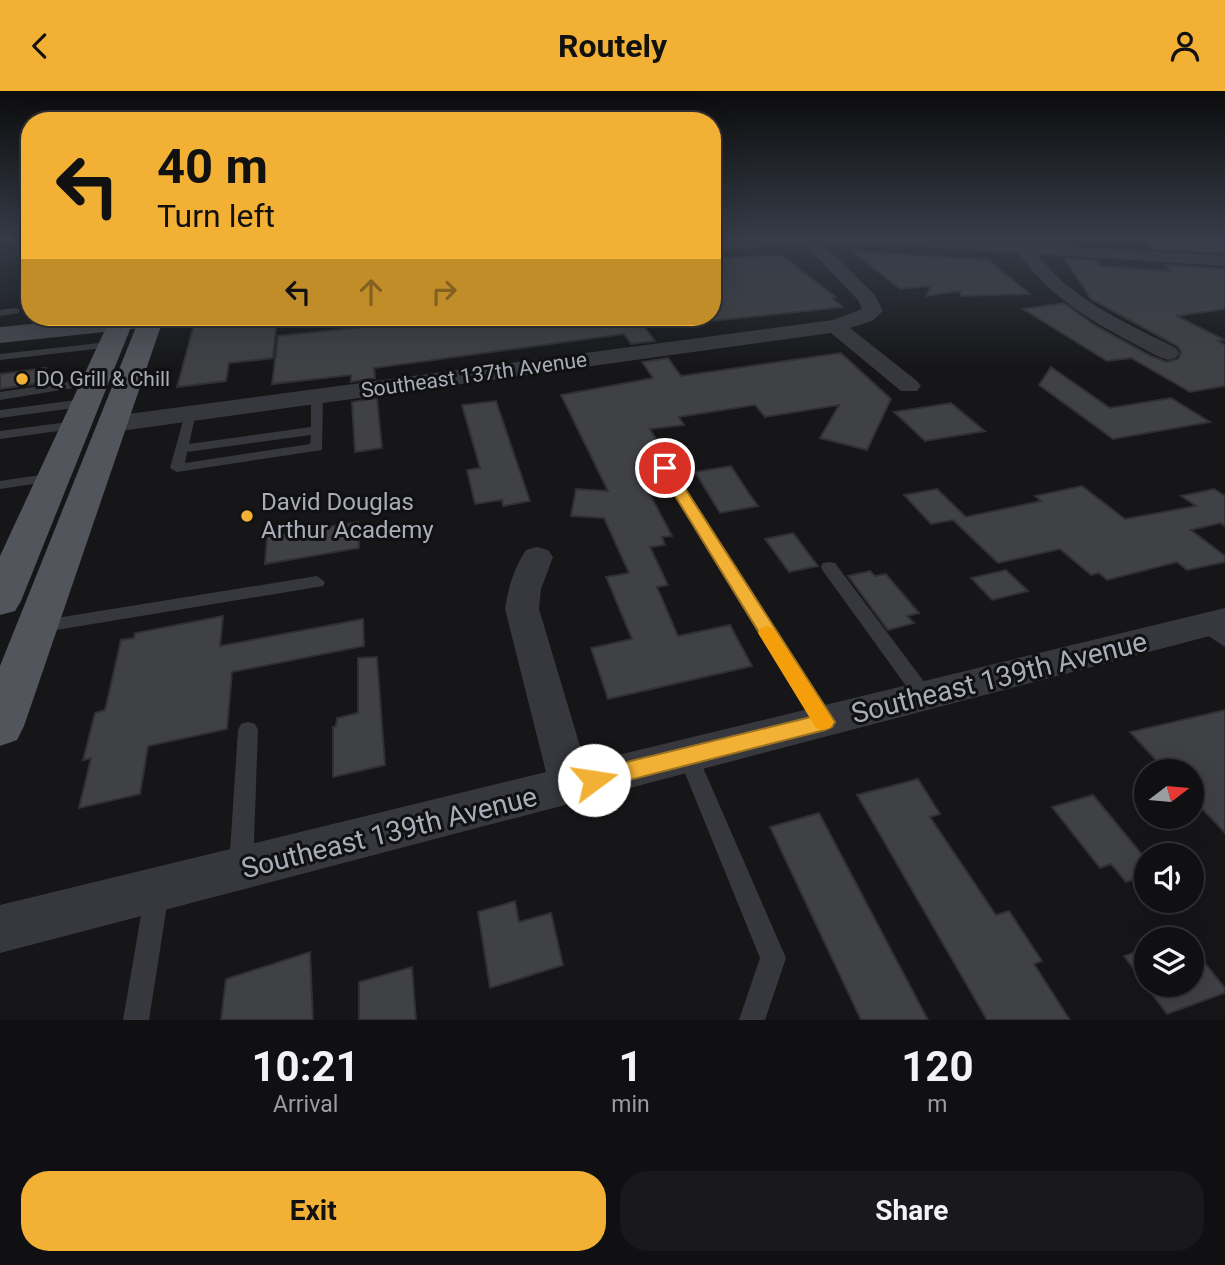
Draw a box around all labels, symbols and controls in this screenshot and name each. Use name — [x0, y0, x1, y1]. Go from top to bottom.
icon: back — [21, 27, 59, 65]
text: Routely — [558, 27, 667, 65]
icon: person — [1166, 27, 1204, 65]
text: 40 m — [157, 138, 268, 195]
icon: left — [42, 140, 133, 231]
text: Turn left — [157, 197, 275, 235]
icon: left — [279, 273, 317, 311]
icon: ahead — [352, 273, 390, 311]
icon: right — [425, 273, 463, 311]
street label: Southeast 137th Avenue — [360, 347, 588, 403]
place label: DQ Grill & Chill — [36, 367, 170, 391]
marker: DQ Grill & Chill — [14, 371, 30, 387]
pin — [635, 438, 695, 498]
icon: arrive — [646, 449, 684, 487]
place label: David Douglas Arthur Academy — [261, 488, 434, 544]
marker: David Douglas Arthur Academy — [239, 508, 255, 524]
street label: Southeast 139th Avenue — [848, 625, 1150, 730]
position arrow — [557, 743, 631, 817]
north arrow — [1134, 759, 1204, 829]
map controls — [1134, 759, 1204, 997]
street label: Southeast 139th Avenue — [238, 780, 540, 885]
button: sound — [1134, 843, 1204, 913]
button: layers — [1134, 927, 1204, 997]
text: 10:21 — [252, 1042, 360, 1091]
text: 1 — [618, 1042, 643, 1091]
text: 120 — [901, 1042, 974, 1091]
text: Arrival — [273, 1091, 338, 1118]
text: min — [611, 1091, 650, 1118]
text: m — [927, 1091, 947, 1118]
button: Exit — [21, 1171, 606, 1251]
button: Share — [620, 1171, 1204, 1251]

